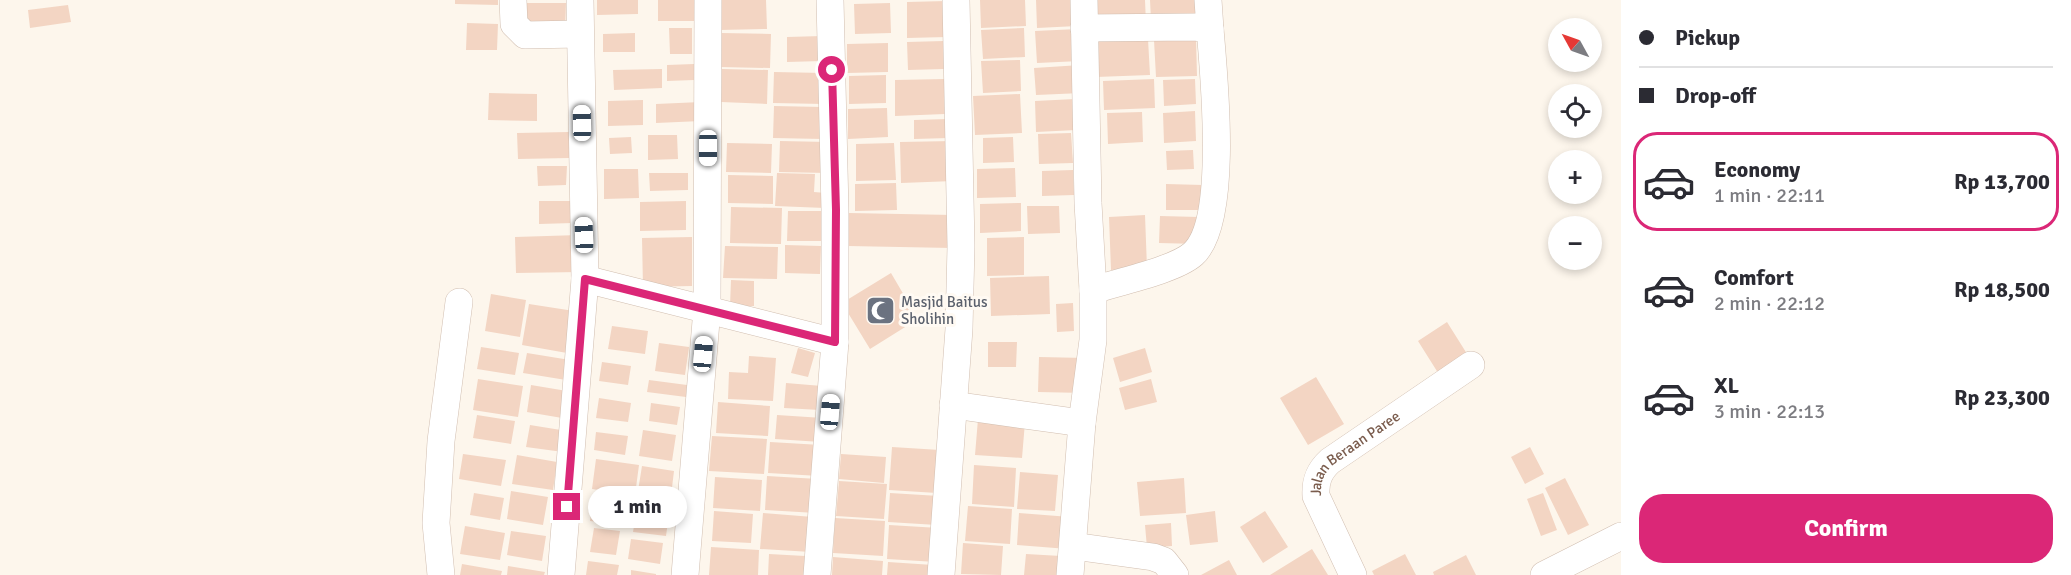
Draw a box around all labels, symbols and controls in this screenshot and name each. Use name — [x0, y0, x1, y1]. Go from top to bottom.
north arrow — [1548, 18, 1602, 72]
map controls — [1548, 18, 1602, 270]
text: Pickup — [1675, 24, 1740, 51]
route start — [818, 56, 845, 83]
text: Drop-off — [1675, 82, 1756, 109]
button: locate — [1548, 84, 1602, 138]
car — [573, 105, 591, 141]
car — [699, 130, 717, 166]
button: + — [1548, 150, 1602, 204]
icon: car — [1642, 155, 1696, 209]
text: Economy — [1714, 156, 1800, 183]
text: Rp 13,700 — [1954, 168, 2050, 195]
text: 1 min · 22:11 — [1714, 183, 1825, 208]
button: − — [1548, 216, 1602, 270]
car — [574, 217, 594, 253]
icon: car — [1642, 263, 1696, 317]
text: Comfort — [1714, 264, 1794, 291]
text: Rp 18,500 — [1954, 276, 2050, 303]
text: 2 min · 22:12 — [1714, 291, 1825, 316]
place label: Masjid Baitus Sholihin — [901, 293, 988, 328]
mosque icon: Masjid Baitus Sholihin — [864, 295, 896, 327]
car — [692, 335, 714, 373]
icon: car — [1642, 371, 1696, 425]
text: XL — [1714, 372, 1739, 399]
text: Rp 23,300 — [1954, 384, 2050, 411]
car — [819, 393, 841, 431]
text: 3 min · 22:13 — [1714, 399, 1825, 424]
street label: Jalan Beraan Paree — [1307, 407, 1403, 496]
callout: 1 min — [588, 486, 687, 528]
route end — [553, 493, 580, 520]
text: 1 min — [613, 494, 662, 519]
button: Confirm — [1639, 494, 2053, 563]

